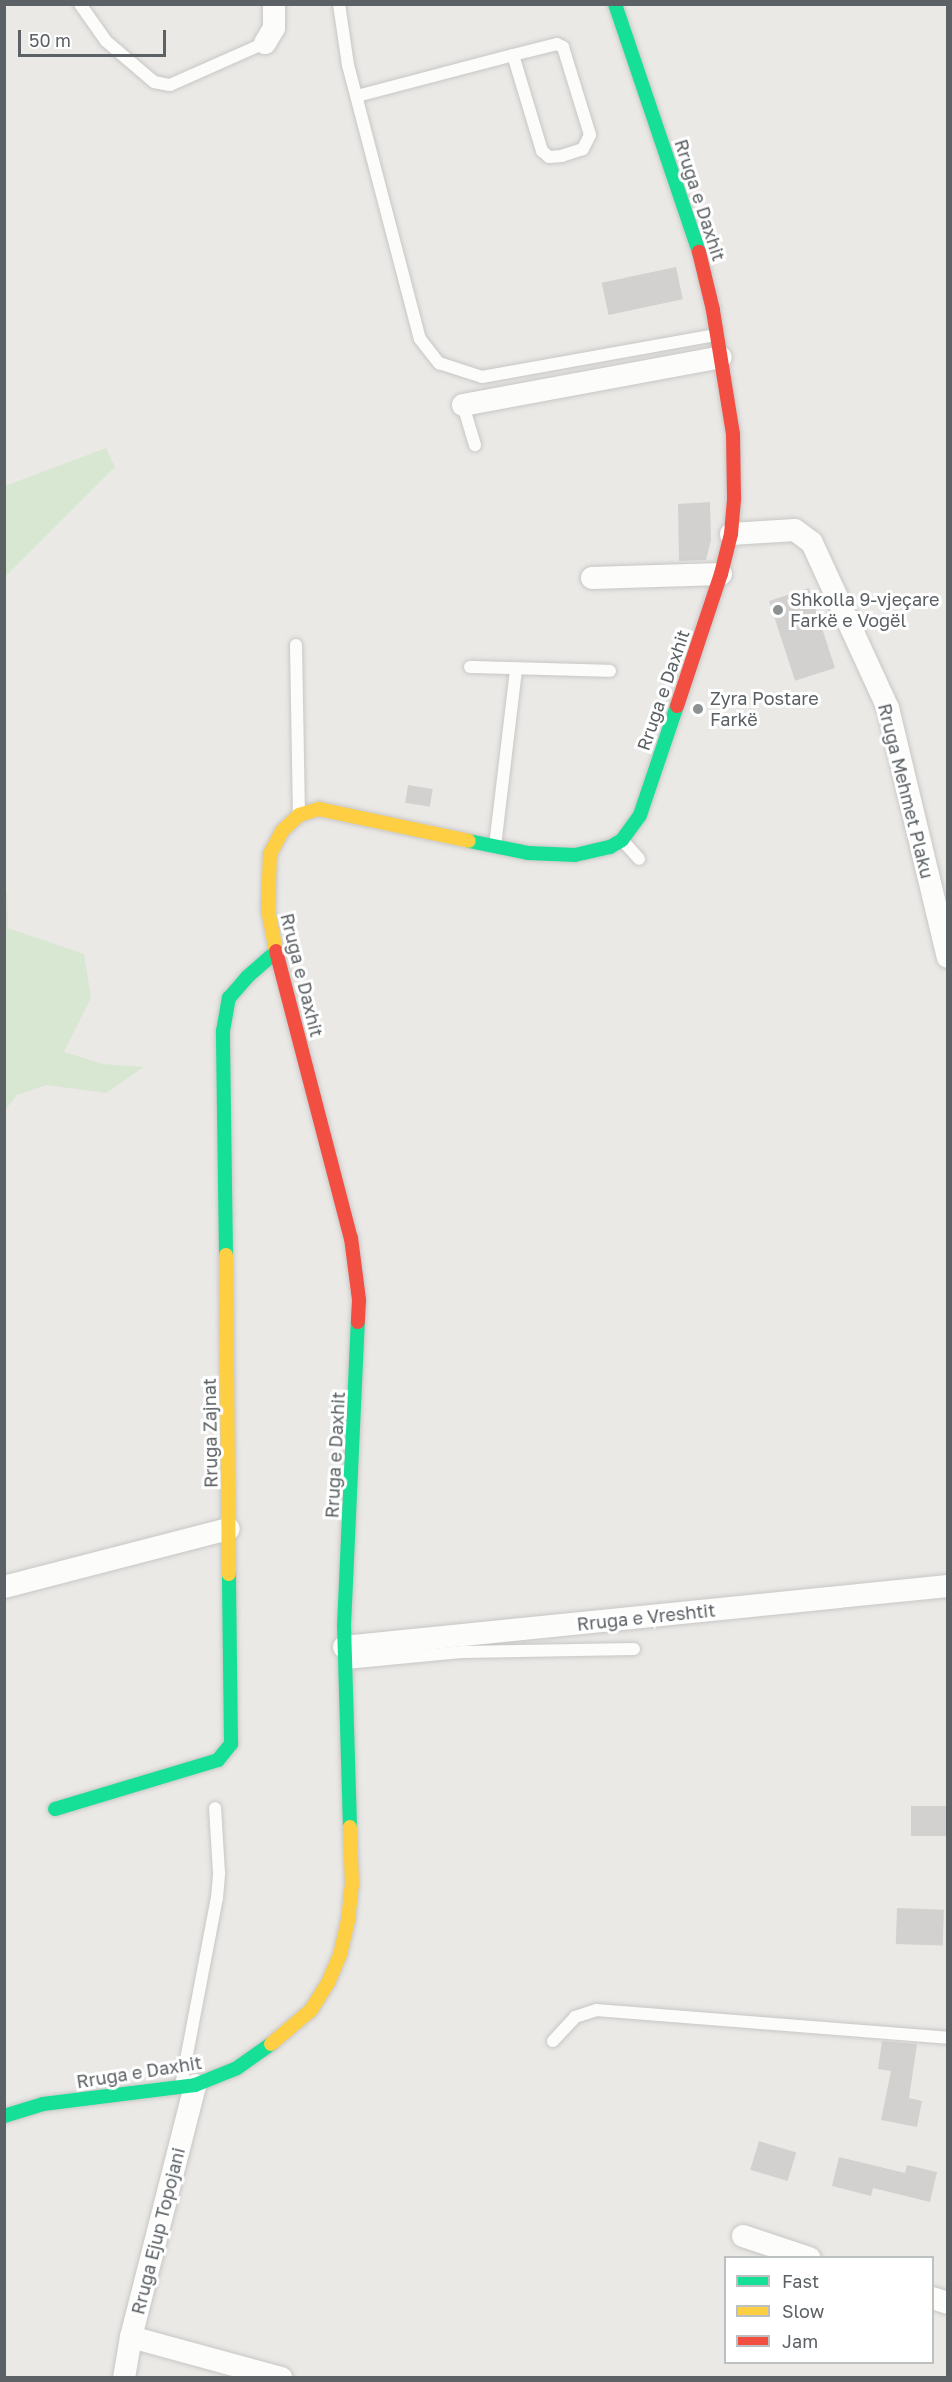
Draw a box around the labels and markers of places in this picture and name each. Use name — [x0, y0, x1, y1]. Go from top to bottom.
place label: Shkolla 9-vjeçare Farkë e Vogël — [790, 589, 939, 632]
marker: Shkolla 9-vjeçare Farkë e Vogël — [771, 603, 785, 617]
place label: Zyra Postare Farkë — [710, 688, 819, 730]
marker: Zyra Postare Farkë — [691, 702, 705, 716]

